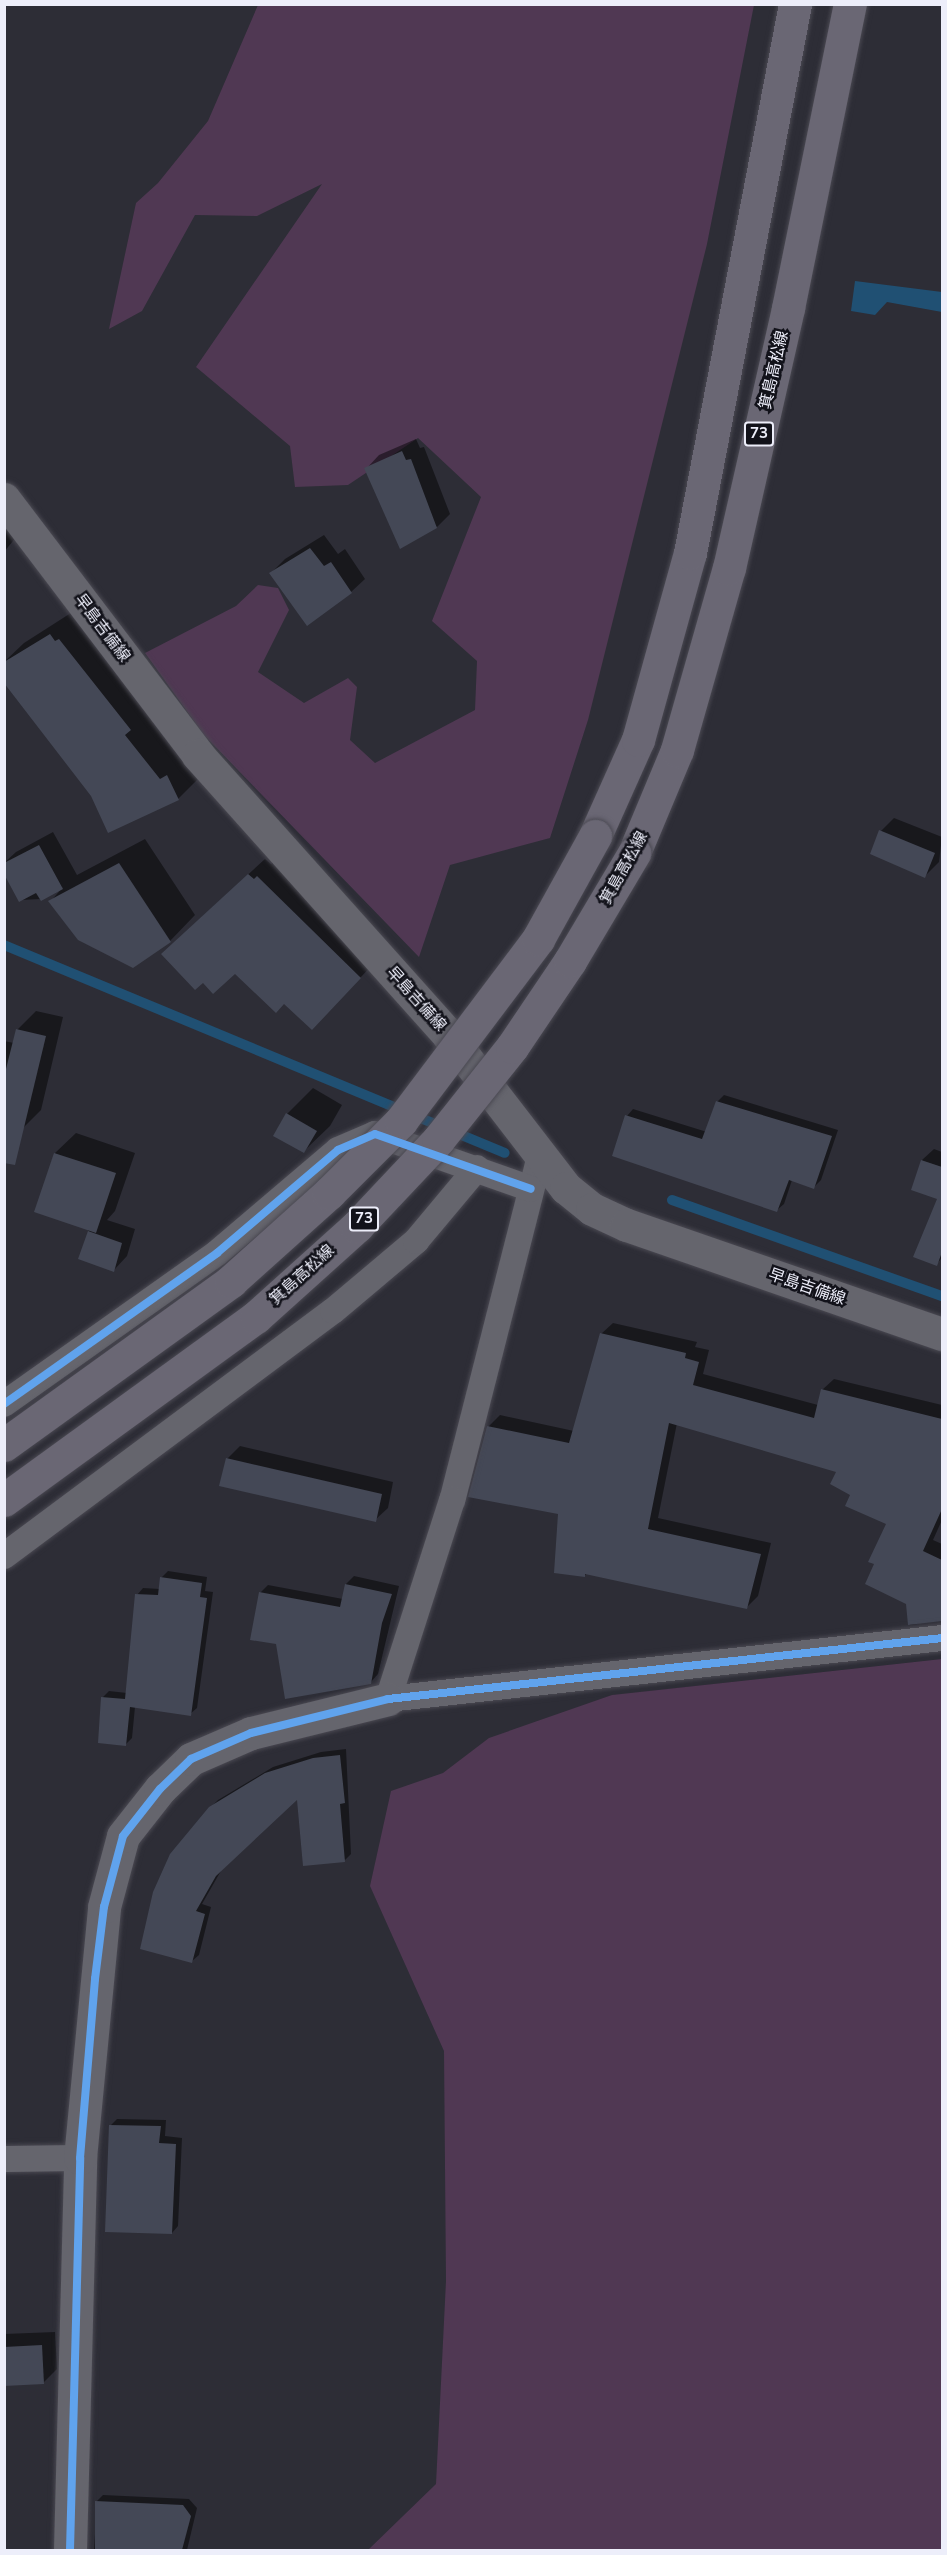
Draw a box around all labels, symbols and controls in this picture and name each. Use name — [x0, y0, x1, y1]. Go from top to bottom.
street label: 箕島高松線 — [756, 329, 792, 411]
road number: 73 — [744, 422, 774, 446]
street label: 早島吉備線 — [70, 590, 134, 666]
street label: 箕島高松線 — [596, 828, 652, 908]
street label: 早島吉備線 — [382, 963, 450, 1035]
road number: 73 — [349, 1207, 379, 1231]
street label: 箕島高松線 — [266, 1241, 338, 1309]
street label: 早島吉備線 — [766, 1265, 848, 1309]

